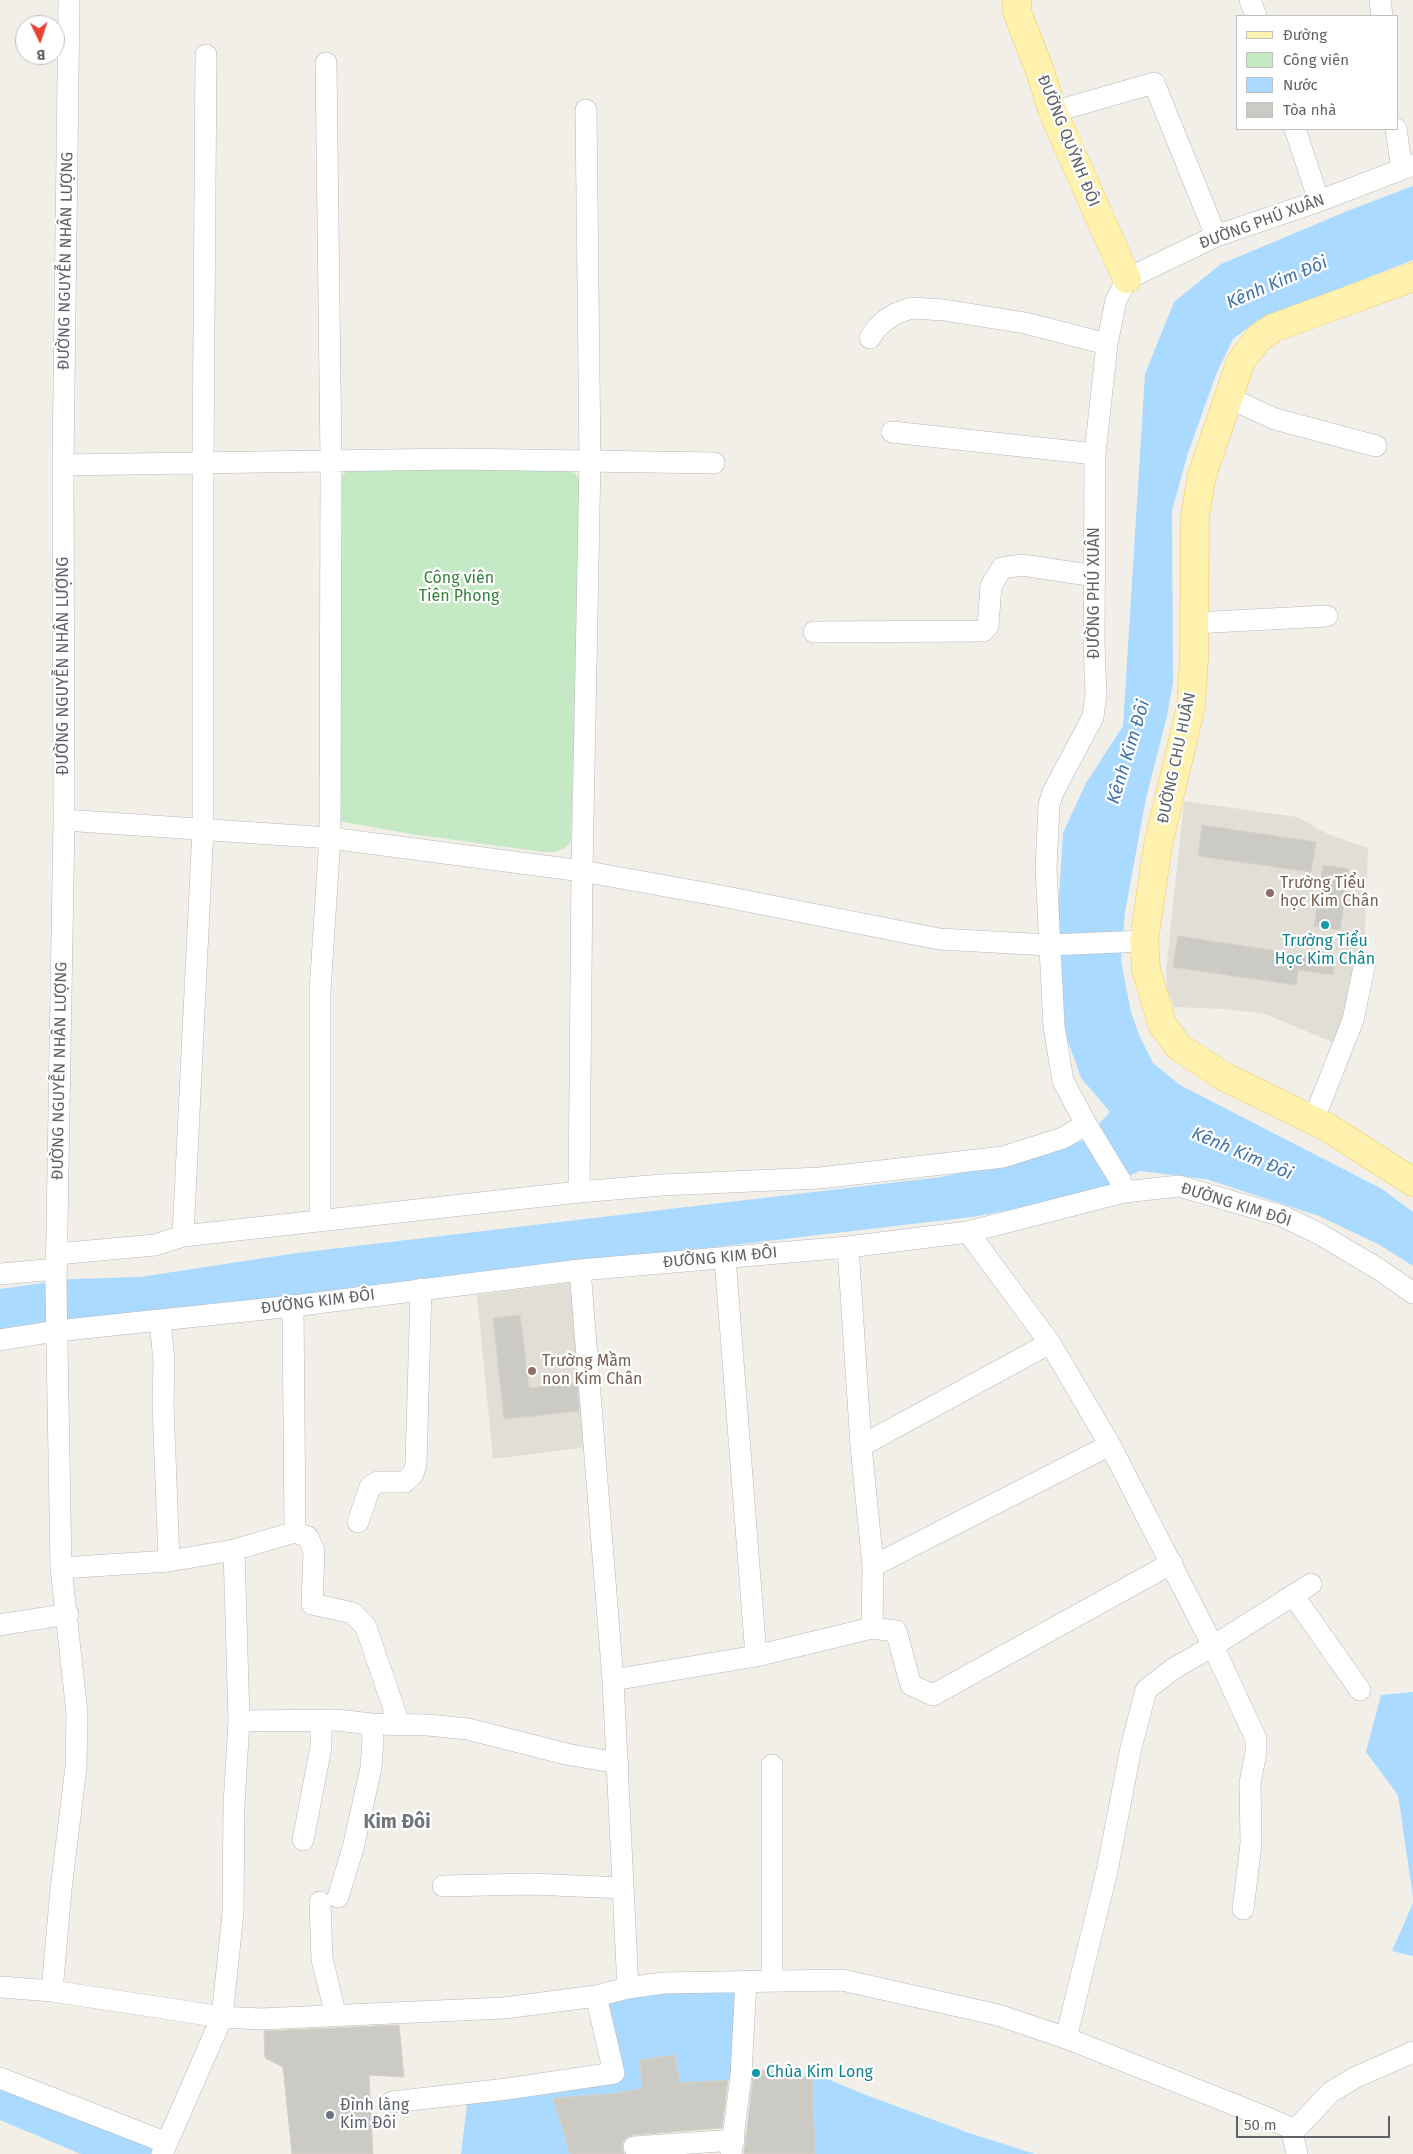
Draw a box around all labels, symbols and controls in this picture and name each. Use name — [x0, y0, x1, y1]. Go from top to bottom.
north arrow — [15, 15, 65, 65]
legend — [1236, 15, 1398, 130]
text: Đường — [1283, 26, 1327, 44]
text: B — [36, 46, 46, 63]
text: Công viên — [1283, 51, 1349, 69]
street label: ĐƯỜNG QUỲNH ĐÔI — [1033, 72, 1103, 210]
text: Nước — [1283, 76, 1318, 94]
text: Tòa nhà — [1283, 101, 1336, 119]
street label: ĐƯỜNG NGUYỄN NHÂN LƯỢNG — [54, 152, 78, 370]
street label: ĐƯỜNG PHÚ XUÂN — [1197, 190, 1327, 254]
water label: Kênh Kim Đôi — [1223, 252, 1331, 314]
street label: ĐƯỜNG PHÚ XUÂN — [1085, 527, 1105, 659]
street label: ĐƯỜNG NGUYỄN NHÂN LƯỢNG — [54, 557, 74, 775]
park label: Công viên Tiên Phong — [419, 569, 499, 607]
street label: ĐƯỜNG CHU HUÂN — [1154, 691, 1200, 825]
water label: Kênh Kim Đôi — [1103, 697, 1155, 807]
place label: Trường Tiểu học Kim Chân — [1280, 874, 1379, 912]
marker: Trường Tiểu học Kim Chân — [1264, 887, 1276, 899]
marker: Trường Tiểu Học Kim Chân — [1319, 919, 1331, 931]
place label: Trường Tiểu Học Kim Chân — [1275, 932, 1375, 970]
street label: ĐƯỜNG NGUYỄN NHÂN LƯỢNG — [48, 962, 72, 1180]
water label: Kênh Kim Đôi — [1188, 1123, 1296, 1185]
street label: ĐƯỜNG KIM ĐÔI — [1178, 1179, 1294, 1231]
street label: ĐƯỜNG KIM ĐÔI — [662, 1243, 778, 1273]
street label: ĐƯỜNG KIM ĐÔI — [260, 1285, 376, 1319]
place label: Trường Mầm non Kim Chân — [542, 1352, 642, 1390]
marker: Trường Mầm non Kim Chân — [526, 1365, 538, 1377]
district label: Kim Đôi — [363, 1812, 431, 1834]
place label: Chùa Kim Long — [766, 2063, 873, 2083]
marker: Chùa Kim Long — [750, 2067, 762, 2079]
place label: Đình làng Kim Đôi — [340, 2096, 409, 2134]
scale bar — [1238, 2106, 1392, 2138]
marker: Đình làng Kim Đôi — [324, 2109, 336, 2121]
text: 50 m — [1244, 2116, 1277, 2134]

